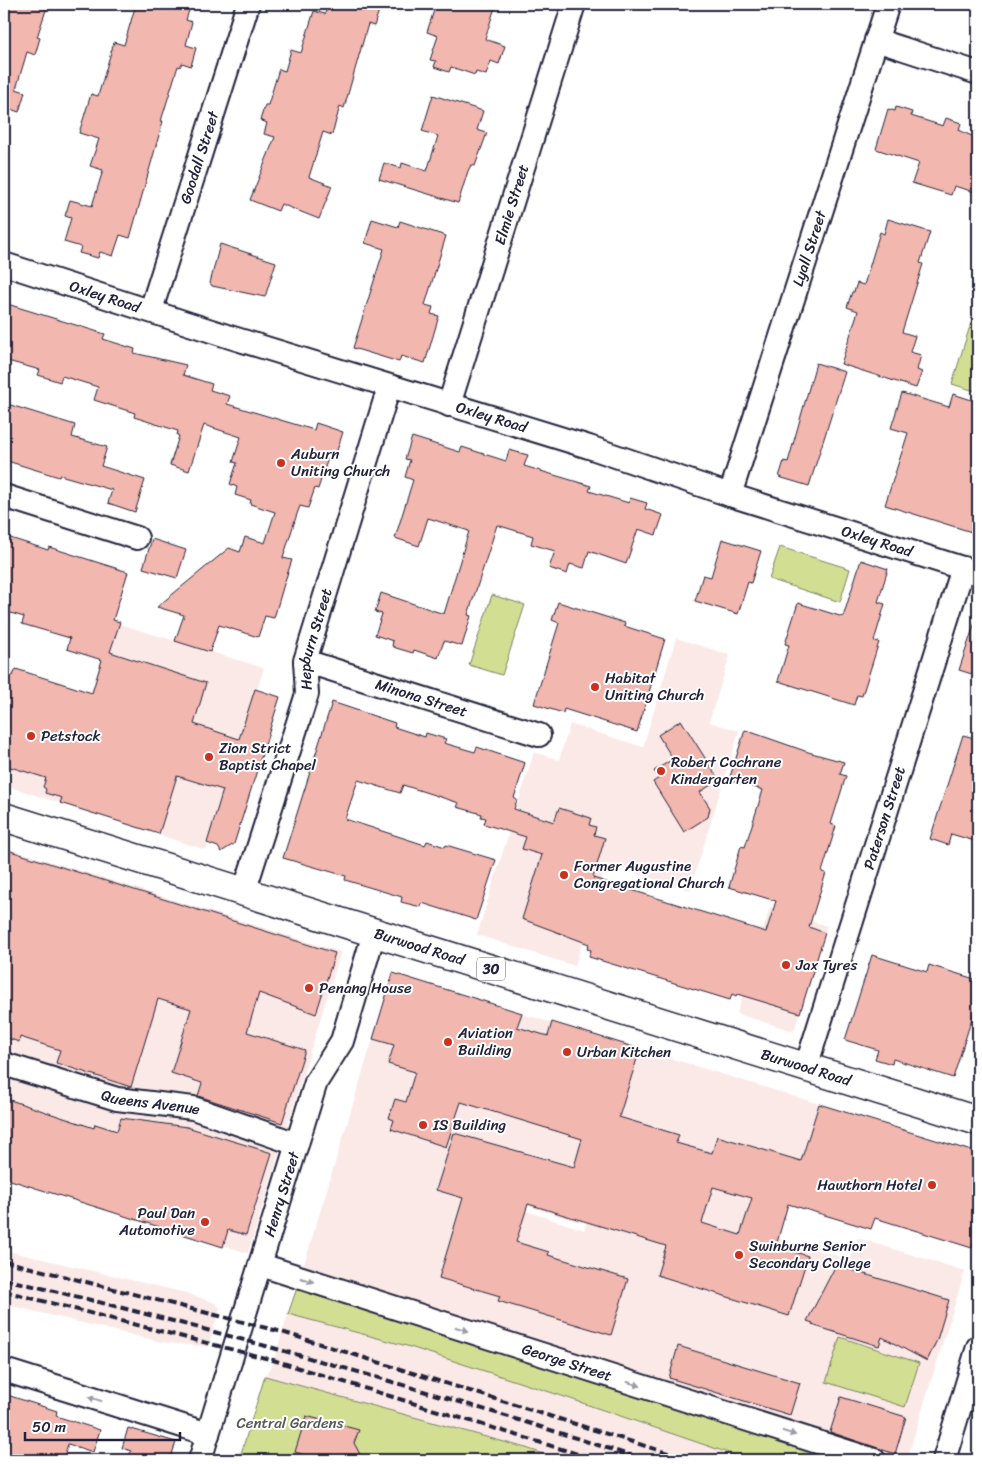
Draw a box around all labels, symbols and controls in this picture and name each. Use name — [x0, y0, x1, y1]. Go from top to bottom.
street label: Goodall Street — [172, 107, 227, 207]
street label: Elmie Street — [487, 161, 536, 248]
street label: Lyall Street — [785, 206, 834, 290]
street label: Oxley Road — [66, 273, 145, 321]
street label: Oxley Road — [453, 394, 531, 441]
place label: Auburn Uniting Church — [290, 441, 390, 484]
marker: Auburn Uniting Church — [275, 457, 287, 469]
street label: Oxley Road — [838, 518, 917, 565]
street label: Hepburn Street — [292, 585, 340, 691]
place label: Habitat Uniting Church — [605, 665, 704, 708]
street label: Minona Street — [372, 671, 471, 725]
marker: Habitat Uniting Church — [589, 681, 601, 693]
place label: Petstock — [41, 723, 100, 749]
marker: Petstock — [25, 730, 37, 742]
place label: Zion Strict Baptist Chapel — [219, 735, 317, 778]
place label: Robert Cochrane Kindergarten — [671, 749, 782, 792]
marker: Zion Strict Baptist Chapel — [203, 751, 215, 763]
street label: Paterson Street — [856, 763, 913, 873]
marker: Robert Cochrane Kindergarten — [655, 765, 667, 777]
place label: Former Augustine Congregational Church — [574, 853, 725, 896]
marker: Former Augustine Congregational Church — [558, 869, 570, 881]
street label: Burwood Road — [371, 920, 469, 973]
place label: Jax Tyres — [795, 952, 857, 978]
road number: 30 — [477, 958, 505, 981]
marker: Jax Tyres — [780, 959, 792, 971]
place label: Penang House — [319, 975, 412, 1001]
marker: Penang House — [303, 982, 315, 994]
place label: Aviation Building — [457, 1020, 513, 1063]
marker: Aviation Building — [442, 1036, 454, 1048]
place label: Urban Kitchen — [577, 1039, 671, 1065]
street label: Burwood Road — [758, 1041, 855, 1094]
marker: Urban Kitchen — [561, 1046, 573, 1058]
street label: Queens Avenue — [98, 1082, 204, 1123]
place label: IS Building — [432, 1112, 507, 1138]
marker: IS Building — [417, 1119, 429, 1131]
street label: Henry Street — [256, 1148, 307, 1240]
place label: Hawthorn Hotel — [817, 1172, 923, 1198]
marker: Hawthorn Hotel — [926, 1179, 938, 1191]
place label: Paul Dan Automotive — [118, 1200, 195, 1243]
marker: Paul Dan Automotive — [199, 1216, 211, 1228]
place label: Swinburne Senior Secondary College — [749, 1233, 871, 1276]
marker: Swinburne Senior Secondary College — [733, 1249, 745, 1261]
one-way arrow — [300, 1276, 315, 1284]
one-way arrow — [455, 1326, 470, 1333]
street label: George Street — [519, 1336, 616, 1389]
one-way arrow — [626, 1380, 641, 1388]
one-way arrow — [87, 1394, 102, 1402]
scale bar — [25, 1409, 180, 1441]
park label: Central Gardens — [236, 1410, 344, 1436]
text: 50 m — [32, 1414, 67, 1440]
one-way arrow — [781, 1430, 796, 1437]

